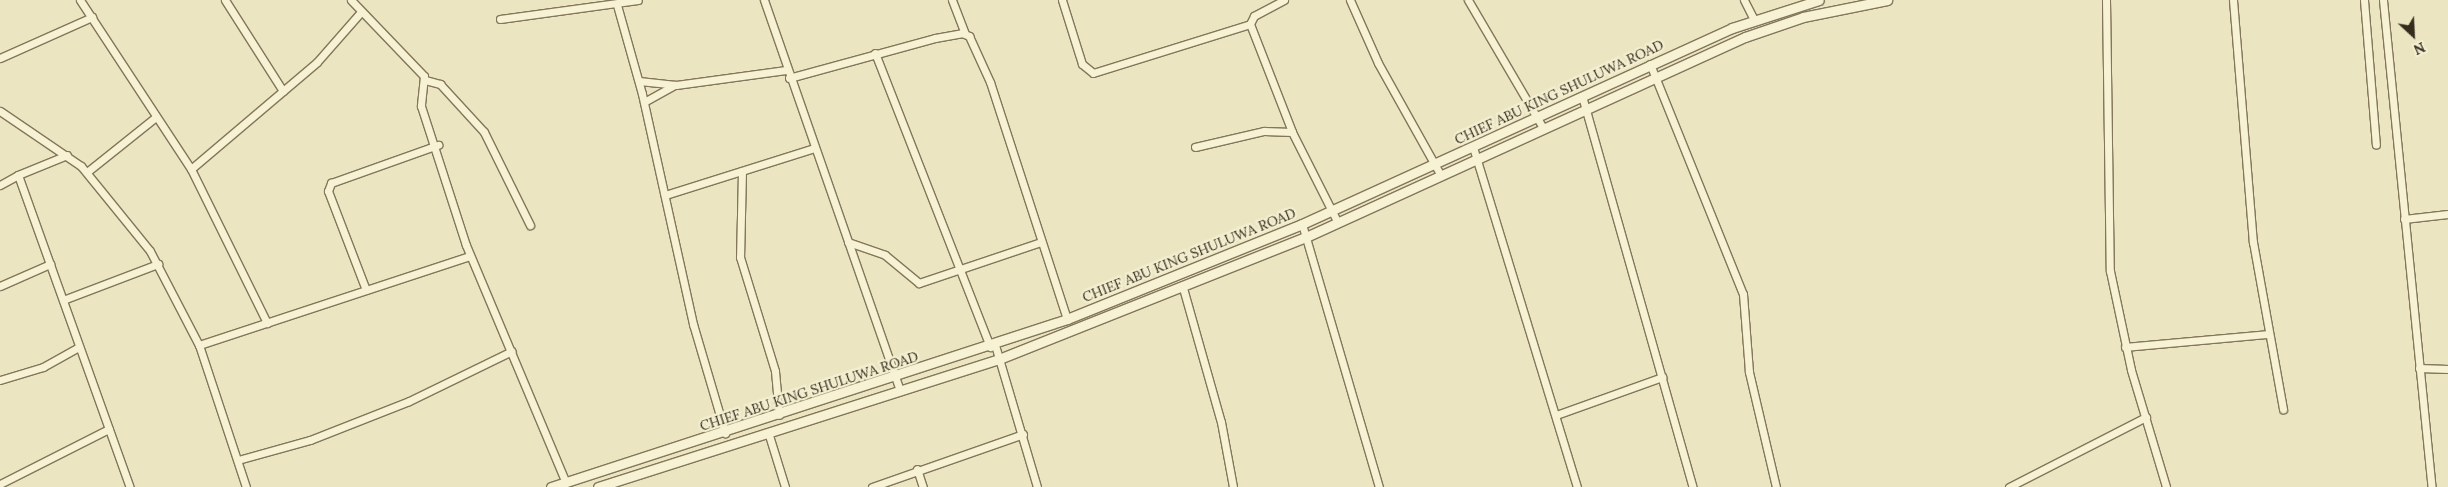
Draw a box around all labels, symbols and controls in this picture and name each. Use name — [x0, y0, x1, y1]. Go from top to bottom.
north arrow — [2388, 10, 2438, 60]
street label: CHIEF ABU KING SHULUWA ROAD — [1452, 36, 1666, 148]
text: N — [2411, 38, 2428, 59]
street label: CHIEF ABU KING SHULUWA ROAD — [1080, 204, 1298, 306]
street label: CHIEF ABU KING SHULUWA ROAD — [698, 348, 920, 434]

